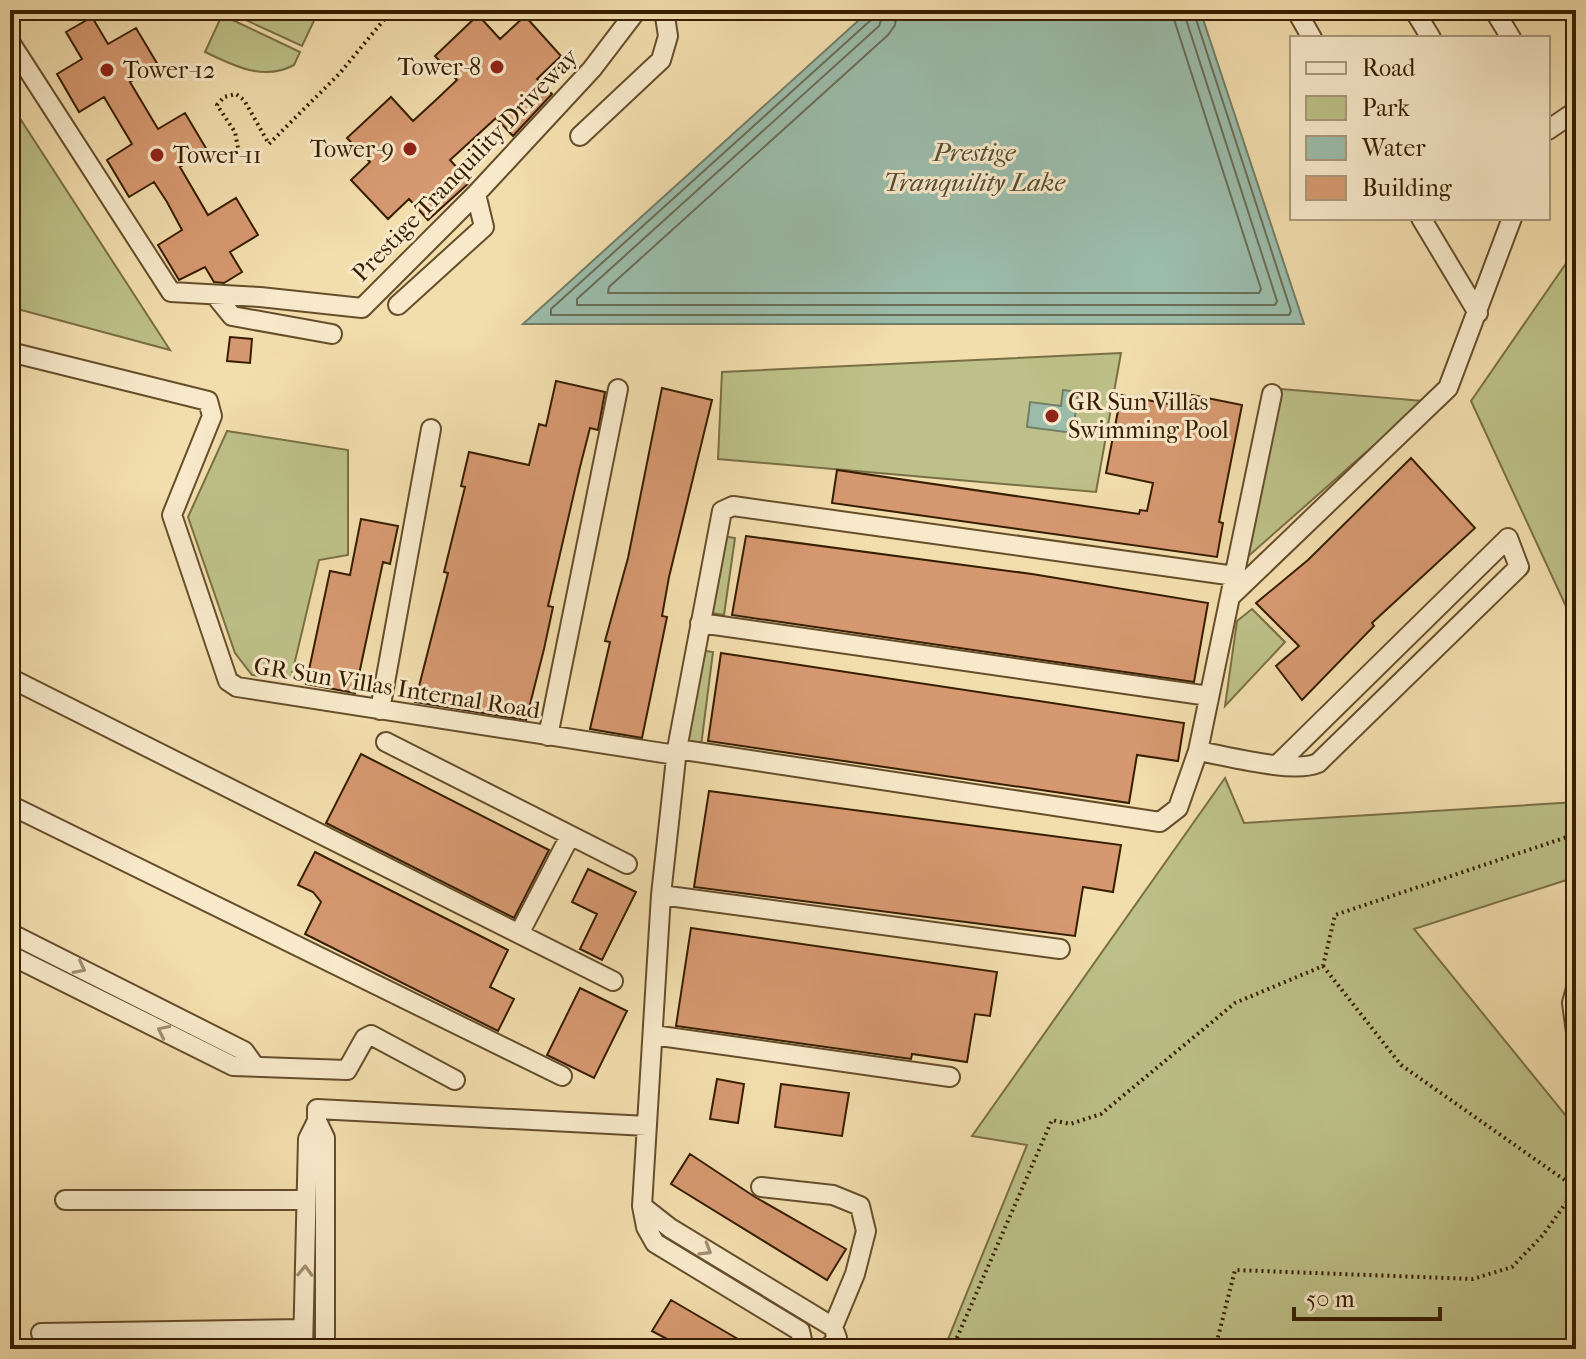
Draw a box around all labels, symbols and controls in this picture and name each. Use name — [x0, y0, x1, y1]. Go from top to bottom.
legend — [1290, 36, 1550, 220]
street label: Prestige Tranquility Driveway — [346, 42, 585, 287]
place label: Tower-8 — [398, 53, 481, 81]
text: Road — [1362, 54, 1416, 82]
place label: Tower-12 — [123, 56, 215, 84]
marker: Tower-8 — [488, 58, 506, 76]
marker: Tower-12 — [98, 61, 116, 79]
text: Park — [1362, 94, 1410, 122]
text: Water — [1361, 134, 1426, 162]
place label: Tower-9 — [310, 135, 394, 163]
water label: Prestige Tranquility Lake — [883, 137, 1066, 198]
marker: Tower-9 — [401, 140, 419, 158]
place label: Tower-11 — [173, 141, 261, 169]
marker: Tower-11 — [148, 146, 166, 164]
text: Building — [1362, 174, 1453, 202]
place label: GR Sun Villas Swimming Pool — [1068, 388, 1229, 444]
marker: GR Sun Villas Swimming Pool — [1043, 407, 1061, 425]
street label: GR Sun Villas Internal Road — [252, 652, 543, 725]
one-way arrow — [71, 959, 86, 974]
one-way arrow — [157, 1025, 172, 1041]
one-way arrow — [697, 1240, 712, 1256]
one-way arrow — [296, 1264, 313, 1277]
scale bar — [1294, 1271, 1440, 1321]
text: 50 m — [1306, 1285, 1355, 1313]

